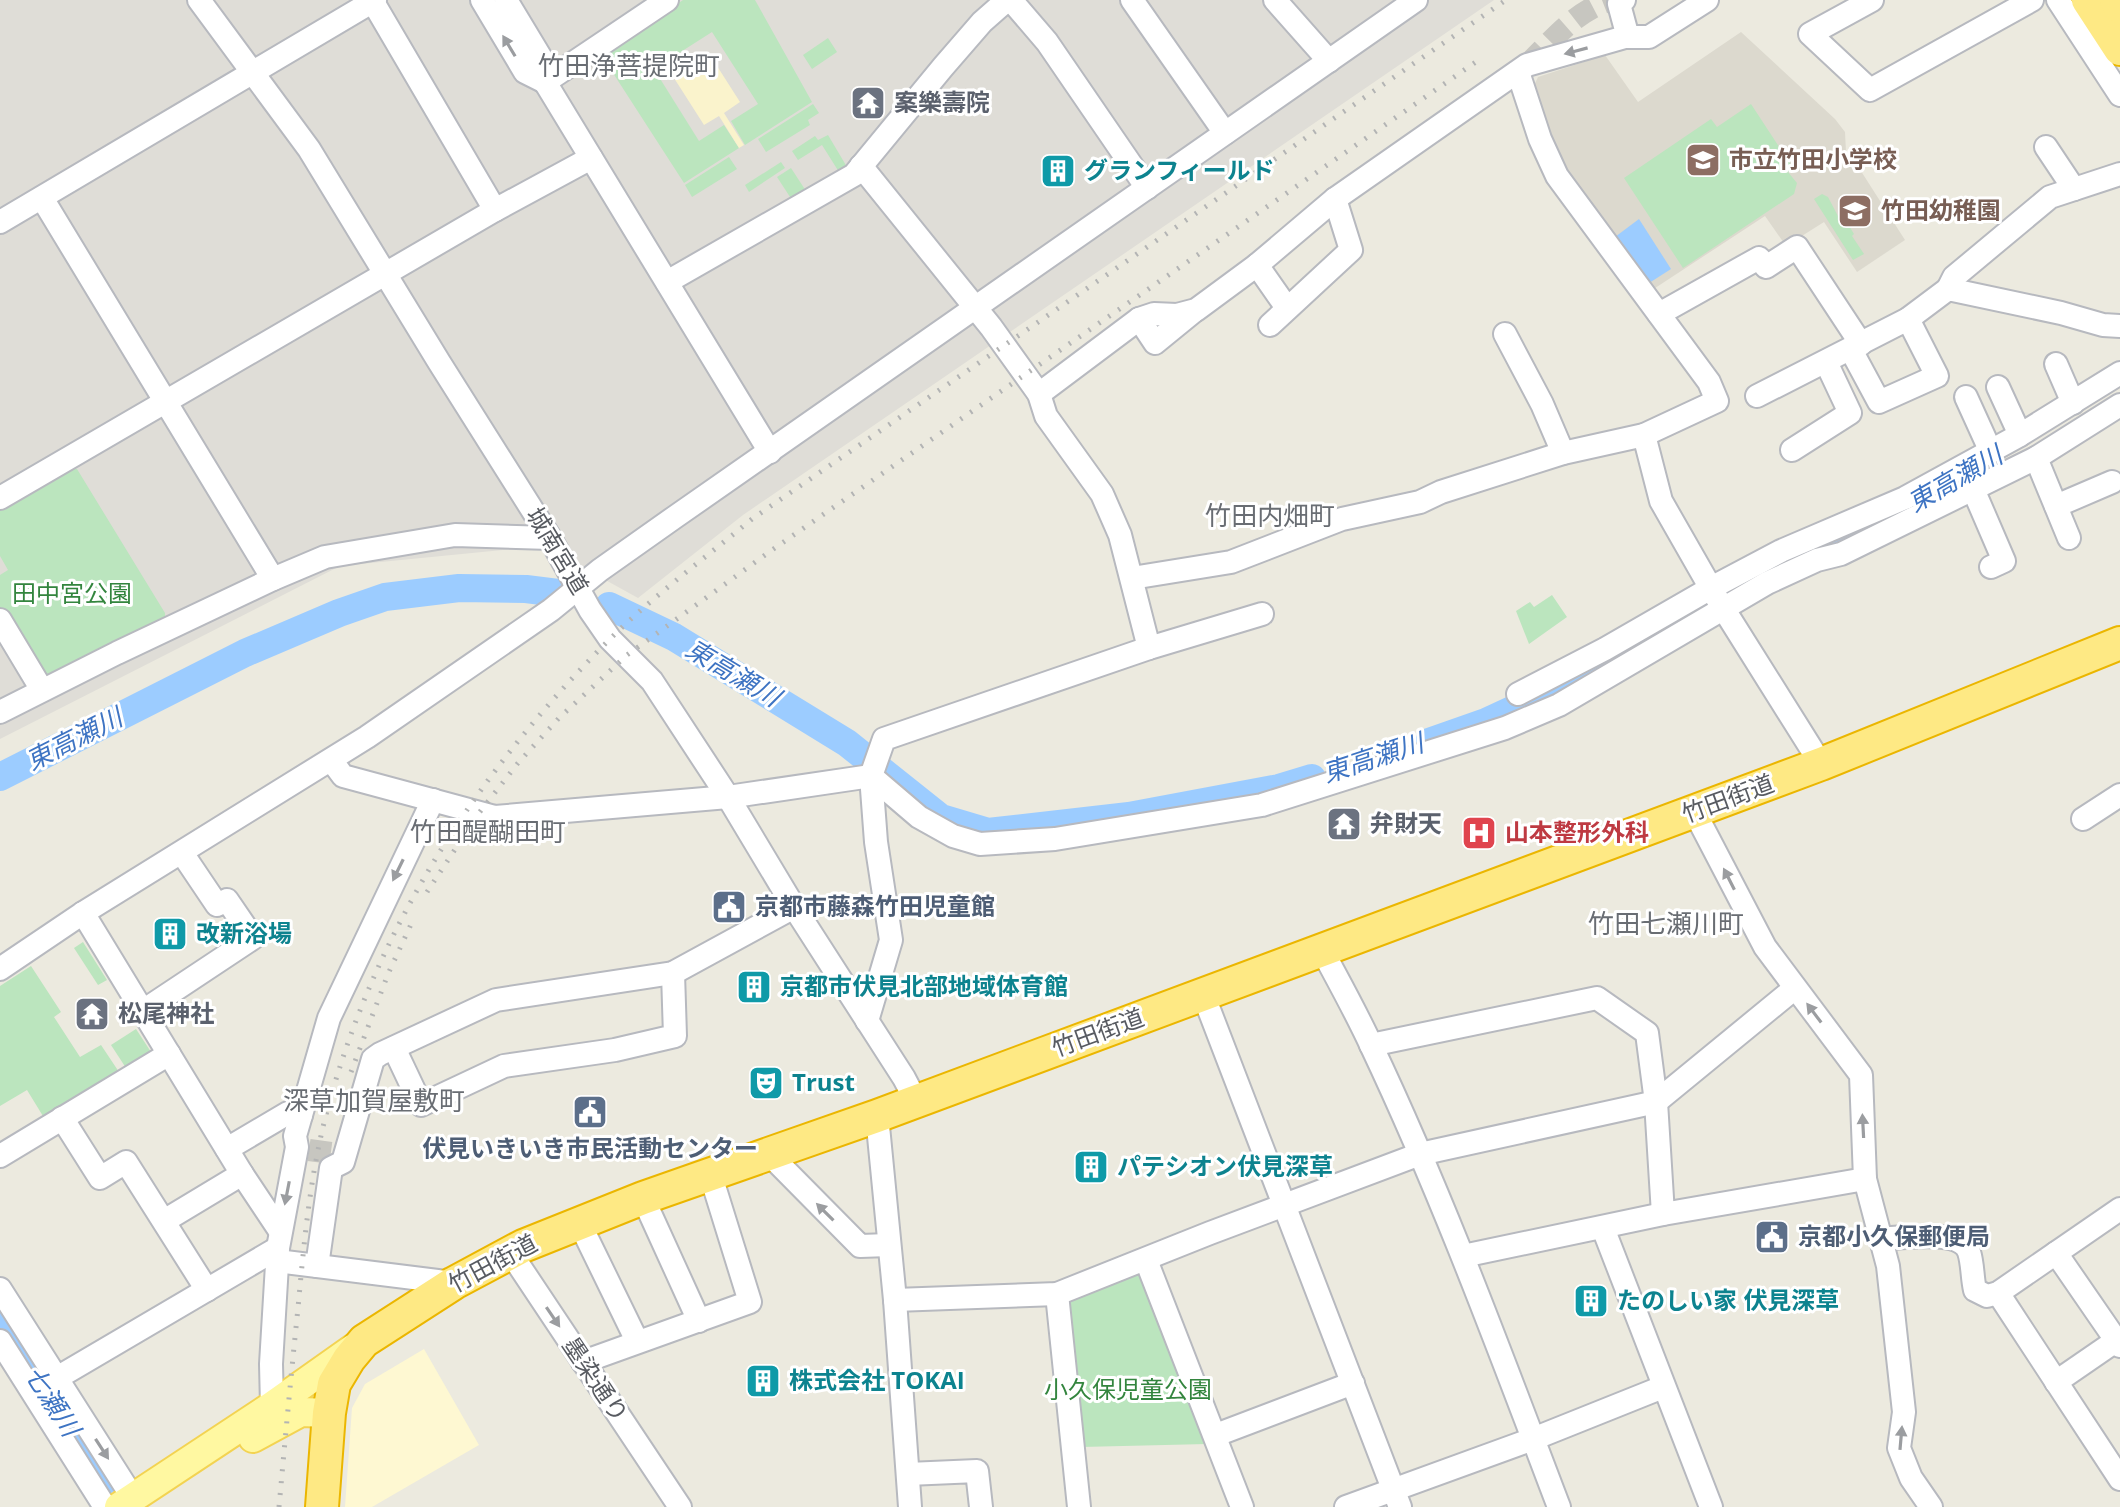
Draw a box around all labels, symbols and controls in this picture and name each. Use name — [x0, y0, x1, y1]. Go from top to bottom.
one-way arrow — [502, 35, 516, 57]
one-way arrow — [1563, 45, 1587, 58]
district label: 竹田浄菩提院町 — [538, 47, 720, 83]
temple icon: 案樂壽院 — [849, 84, 887, 122]
place label: 案樂壽院 — [894, 85, 990, 118]
school or university icon: 市立竹田小学校 — [1684, 141, 1722, 179]
place label: 市立竹田小学校 — [1729, 142, 1897, 175]
building icon: グランフィールド — [1039, 152, 1077, 190]
place label: グランフィールド — [1084, 153, 1275, 186]
school or university icon: 竹田幼稚園 — [1836, 192, 1874, 230]
place label: 竹田幼稚園 — [1881, 193, 2001, 226]
water label: 東高瀬川 — [1900, 435, 2011, 520]
district label: 竹田内畑町 — [1205, 497, 1335, 533]
street label: 城南宮道 — [519, 501, 597, 600]
park label: 田中宮公園 — [12, 576, 132, 609]
water label: 東高瀬川 — [680, 630, 790, 716]
water label: 東高瀬川 — [19, 697, 131, 778]
water label: 東高瀬川 — [1318, 723, 1431, 790]
street label: 竹田街道 — [1677, 766, 1778, 830]
temple icon: 弁財天 — [1325, 805, 1363, 843]
place label: 弁財天 — [1370, 806, 1442, 839]
district label: 竹田醍醐田町 — [410, 813, 566, 849]
hospital icon: 山本整形外科 — [1460, 814, 1498, 852]
place label: 山本整形外科 — [1505, 815, 1649, 848]
one-way arrow — [391, 859, 405, 882]
one-way arrow — [1723, 868, 1736, 891]
public building icon: 京都市藤森竹田児童館 — [710, 888, 748, 926]
place label: 京都市藤森竹田児童館 — [755, 889, 995, 922]
district label: 竹田七瀬川町 — [1588, 905, 1744, 941]
building icon: 改新浴場 — [151, 915, 189, 953]
place label: 改新浴場 — [196, 916, 292, 949]
building icon: 京都市伏見北部地域体育館 — [735, 968, 773, 1006]
place label: 京都市伏見北部地域体育館 — [780, 969, 1068, 1002]
temple icon: 松尾神社 — [73, 995, 111, 1033]
place label: 松尾神社 — [118, 996, 214, 1029]
street label: 竹田街道 — [1047, 1000, 1148, 1064]
one-way arrow — [1806, 1003, 1822, 1023]
theatre icon: Trust — [747, 1064, 785, 1102]
place label: Trust — [792, 1065, 855, 1098]
district label: 深草加賀屋敷町 — [283, 1082, 465, 1118]
public building icon: 伏見いきいき市民活動センター — [571, 1093, 609, 1131]
one-way arrow — [1856, 1113, 1869, 1138]
place label: 伏見いきいき市民活動センター — [422, 1131, 758, 1164]
building icon: パテシオン伏見深草 — [1072, 1148, 1110, 1186]
place label: パテシオン伏見深草 — [1117, 1149, 1333, 1182]
one-way arrow — [281, 1181, 293, 1206]
one-way arrow — [817, 1203, 835, 1222]
public building icon: 京都小久保郵便局 — [1753, 1218, 1791, 1256]
place label: 京都小久保郵便局 — [1798, 1219, 1990, 1252]
street label: 竹田街道 — [442, 1226, 542, 1300]
building icon: たのしい家 伏見深草 — [1572, 1282, 1610, 1320]
place label: たのしい家 伏見深草 — [1617, 1283, 1839, 1316]
one-way arrow — [546, 1307, 561, 1328]
street label: 墨染通り — [556, 1330, 637, 1428]
water label: 七瀬川 — [16, 1358, 91, 1445]
building icon: 株式会社 TOKAI — [744, 1362, 782, 1400]
place label: 株式会社 TOKAI — [789, 1363, 965, 1396]
park label: 小久保児童公園 — [1044, 1372, 1212, 1405]
one-way arrow — [1895, 1425, 1908, 1450]
one-way arrow — [95, 1438, 109, 1460]

